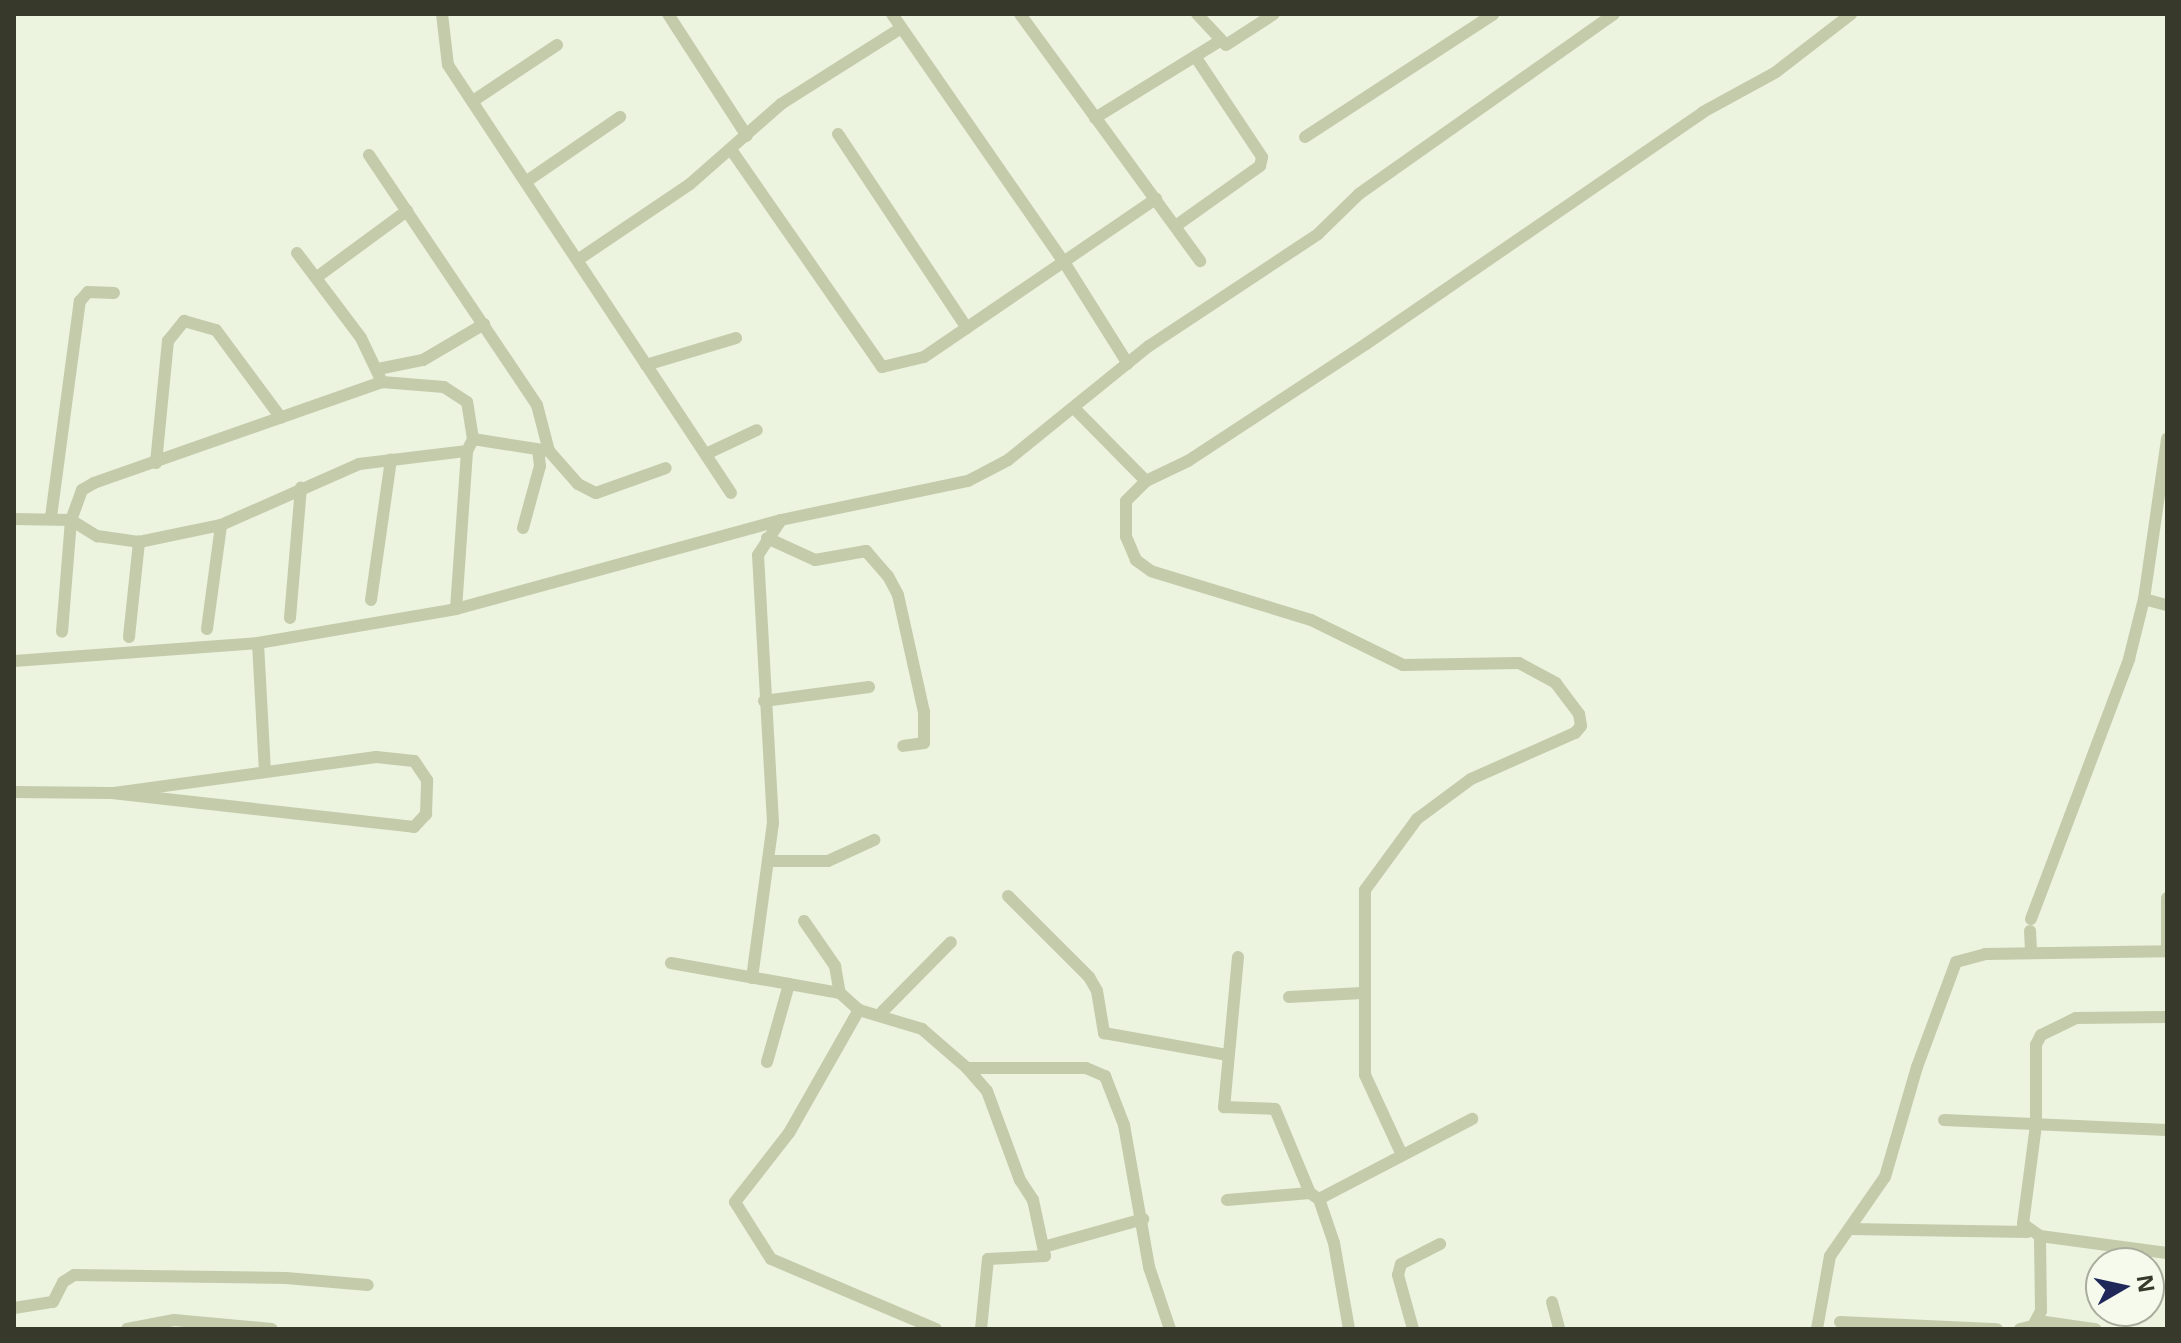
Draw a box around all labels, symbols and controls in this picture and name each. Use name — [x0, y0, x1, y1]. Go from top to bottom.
north arrow — [2085, 1247, 2165, 1327]
text: N — [2131, 1272, 2163, 1295]

